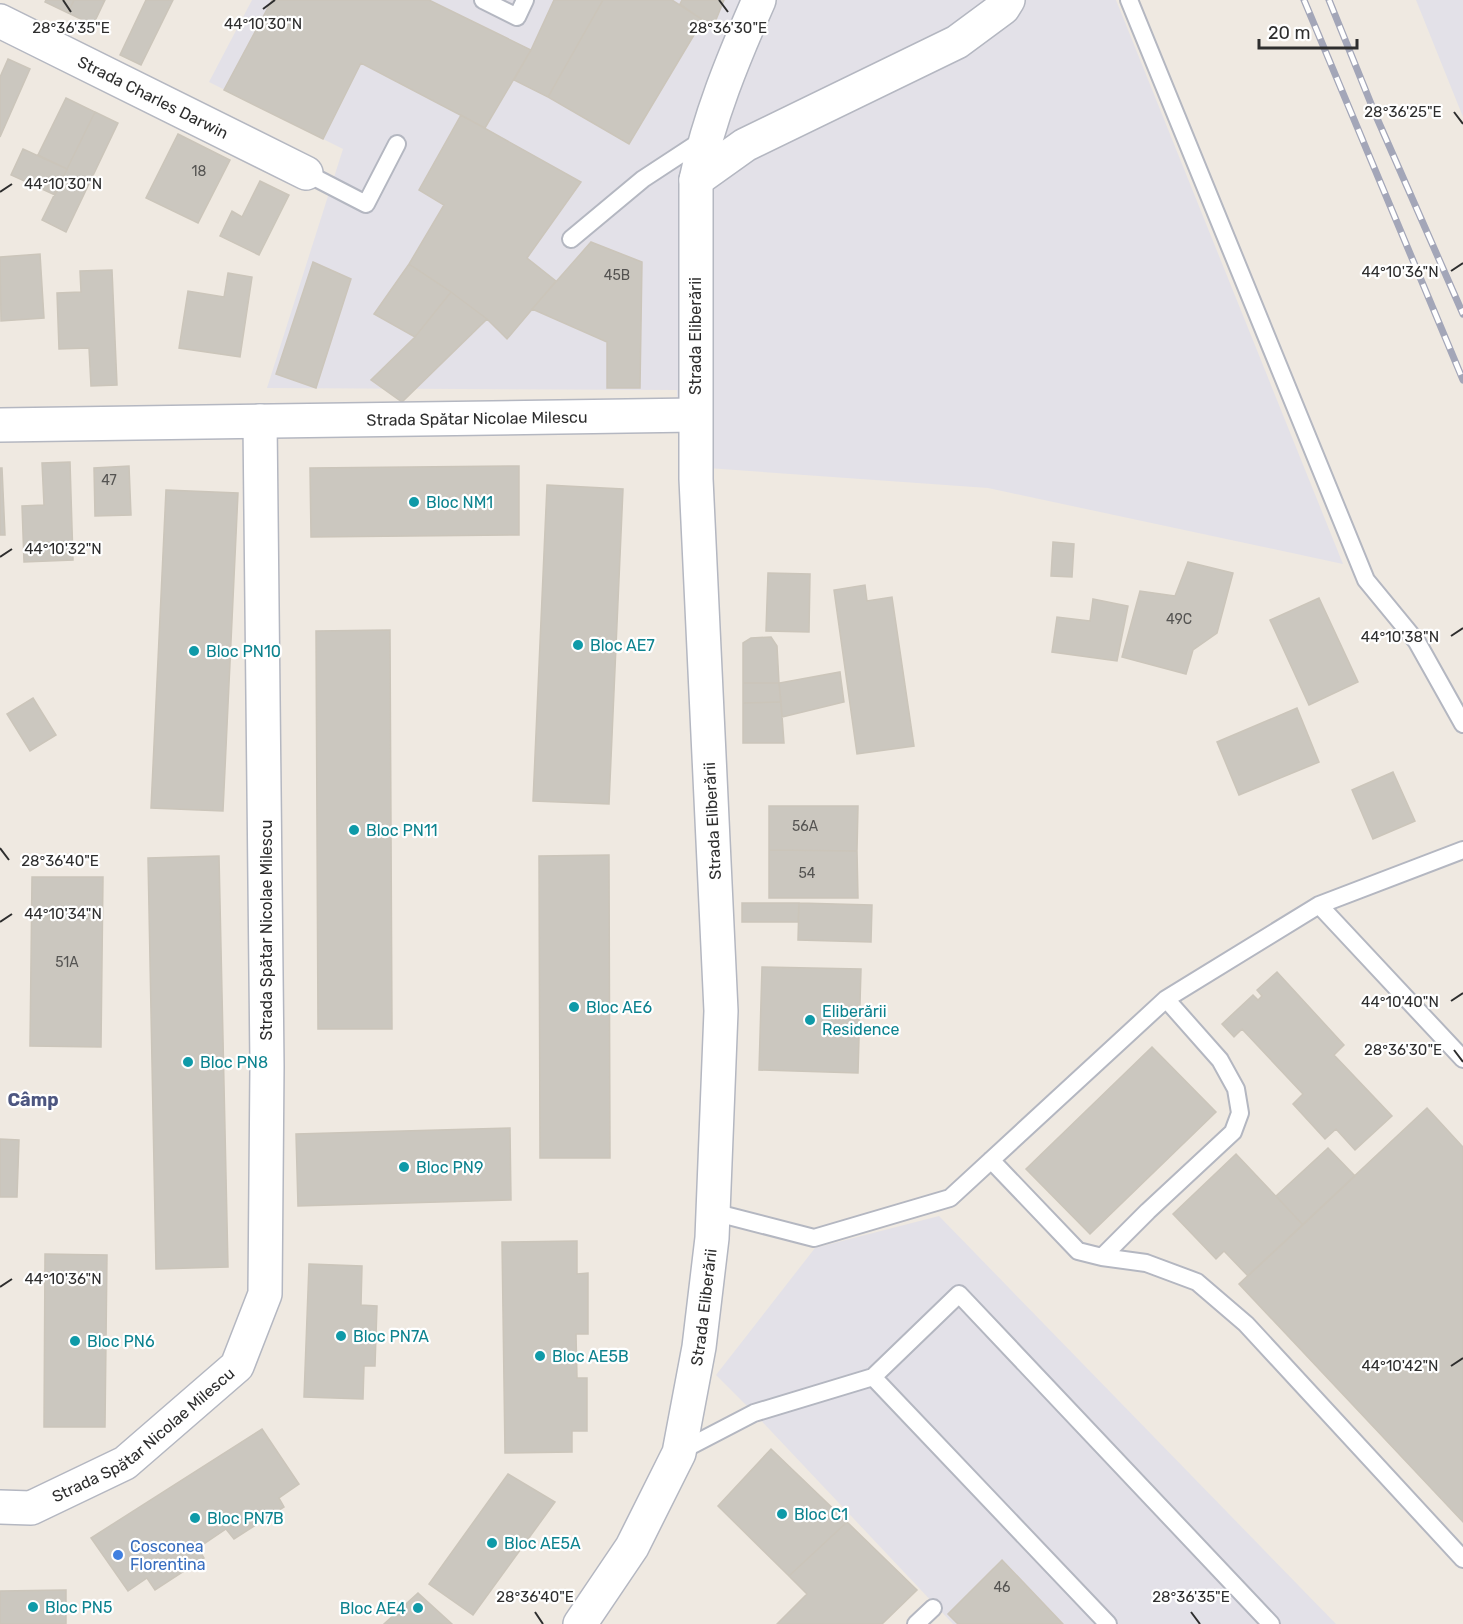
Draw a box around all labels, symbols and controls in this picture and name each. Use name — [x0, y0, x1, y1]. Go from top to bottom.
scale bar — [1259, 12, 1356, 50]
text: 44°10'30"N — [224, 15, 302, 33]
text: 28°36'35"E — [32, 19, 110, 37]
text: 28°36'30"E — [689, 19, 767, 37]
text: 20 m — [1268, 22, 1310, 44]
street label: Strada Charles Darwin — [74, 52, 231, 143]
text: 28°36'25"E — [1364, 103, 1442, 121]
house number: 18 — [192, 163, 207, 180]
text: 44°10'30"N — [24, 175, 102, 193]
text: 44°10'36"N — [1361, 263, 1439, 281]
house number: 45B — [604, 267, 630, 284]
street label: Strada Eliberării — [686, 277, 705, 395]
street label: Strada Spătar Nicolae Milescu — [366, 408, 588, 430]
house number: 47 — [101, 472, 117, 489]
place label: Bloc NM1 — [426, 493, 493, 512]
marker: Bloc NM1 — [407, 495, 421, 509]
text: 44°10'32"N — [24, 540, 102, 558]
house number: 49C — [1166, 611, 1192, 628]
text: 44°10'38"N — [1361, 628, 1439, 646]
place label: Bloc AE7 — [590, 636, 655, 655]
marker: Bloc AE7 — [571, 638, 585, 652]
place label: Bloc PN10 — [206, 642, 281, 661]
marker: Bloc PN10 — [187, 644, 201, 658]
street label: Strada Eliberării — [700, 762, 725, 880]
house number: 56A — [792, 818, 819, 835]
street label: Strada Spătar Nicolae Milescu — [257, 820, 276, 1040]
place label: Bloc PN11 — [366, 821, 438, 840]
marker: Bloc PN11 — [347, 823, 361, 837]
text: 28°36'40"E — [21, 852, 99, 870]
house number: 54 — [798, 865, 816, 882]
text: 44°10'34"N — [24, 905, 102, 923]
house number: 51A — [55, 954, 79, 971]
text: 44°10'40"N — [1361, 993, 1439, 1011]
place label: Bloc AE6 — [586, 998, 653, 1017]
marker: Bloc AE6 — [567, 1000, 581, 1014]
place label: Eliberării Residence — [822, 1002, 899, 1039]
marker: Eliberării Residence — [803, 1013, 817, 1027]
text: 28°36'30"E — [1364, 1041, 1442, 1059]
place label: Bloc PN8 — [200, 1053, 268, 1072]
marker: Bloc PN8 — [181, 1055, 195, 1069]
district label: Câmp — [7, 1089, 59, 1111]
place label: Bloc PN9 — [416, 1158, 483, 1177]
marker: Bloc PN9 — [397, 1160, 411, 1174]
street label: Strada Eliberării — [687, 1248, 721, 1367]
text: 44°10'36"N — [24, 1270, 102, 1288]
place label: Bloc PN7A — [353, 1327, 429, 1346]
marker: Bloc PN7A — [334, 1329, 348, 1343]
place label: Bloc PN6 — [87, 1332, 155, 1351]
marker: Bloc PN6 — [68, 1334, 82, 1348]
place label: Bloc AE5B — [552, 1347, 629, 1366]
marker: Bloc AE5B — [533, 1349, 547, 1363]
text: 44°10'42"N — [1361, 1357, 1439, 1375]
street label: Strada Spătar Nicolae Milescu — [49, 1364, 238, 1506]
place label: Bloc C1 — [794, 1505, 848, 1524]
marker: Bloc C1 — [775, 1507, 789, 1521]
place label: Bloc PN7B — [207, 1509, 284, 1528]
marker: Bloc PN7B — [188, 1511, 202, 1525]
place label: Bloc AE5A — [504, 1534, 581, 1553]
marker: Bloc AE5A — [485, 1536, 499, 1550]
place label: Cosconea Florentina — [130, 1537, 206, 1574]
marker: Cosconea Florentina — [111, 1548, 125, 1562]
house number: 46 — [993, 1579, 1011, 1596]
text: 28°36'40"E — [496, 1588, 574, 1606]
text: 28°36'35"E — [1152, 1588, 1230, 1606]
place label: Bloc PN5 — [45, 1598, 112, 1617]
place label: Bloc AE4 — [340, 1599, 406, 1618]
marker: Bloc PN5 — [26, 1600, 40, 1614]
marker: Bloc AE4 — [411, 1601, 425, 1615]

